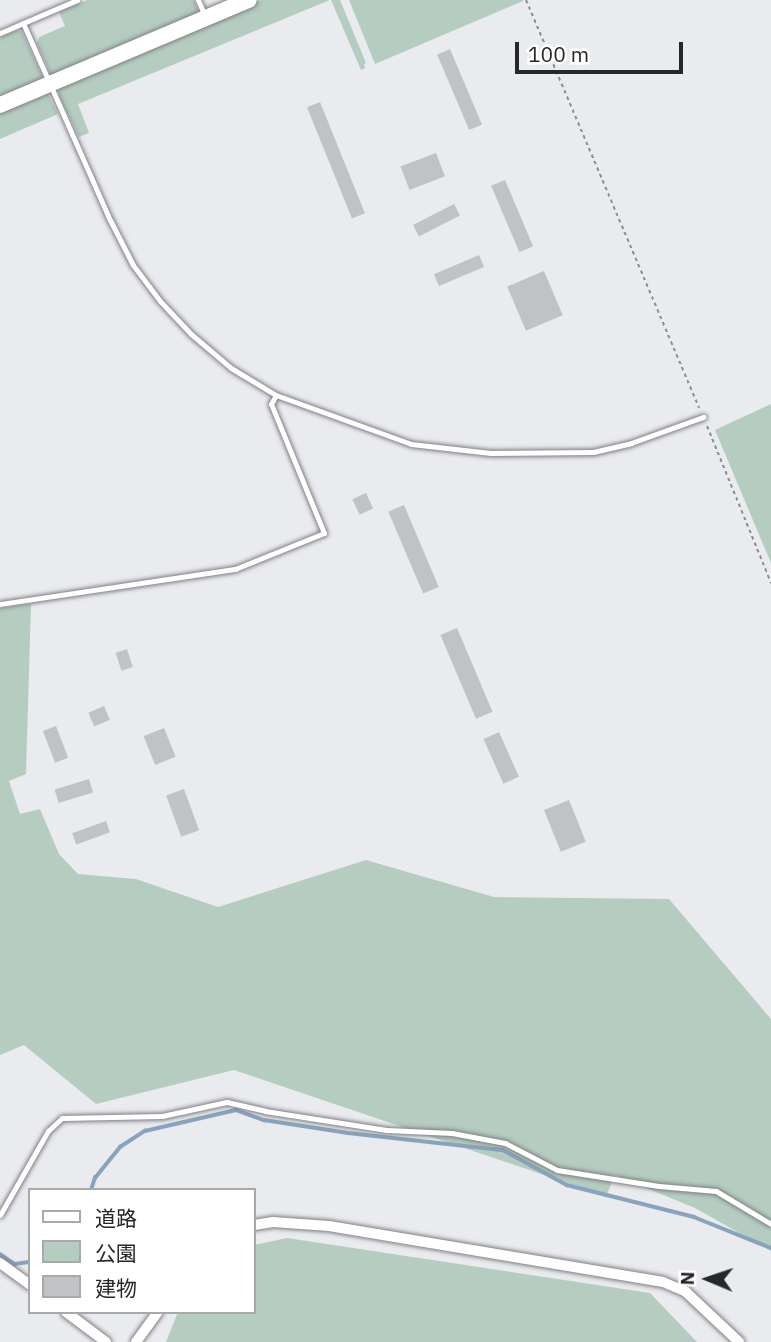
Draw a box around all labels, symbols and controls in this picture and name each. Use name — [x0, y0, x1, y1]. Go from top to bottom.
scale bar — [519, 28, 687, 72]
text: 100 m — [528, 40, 589, 68]
legend — [28, 1188, 256, 1314]
text: 道路 — [95, 1204, 137, 1232]
text: 公園 — [95, 1239, 137, 1267]
north arrow — [673, 1244, 743, 1314]
text: N — [675, 1271, 699, 1286]
text: 建物 — [95, 1274, 137, 1302]

